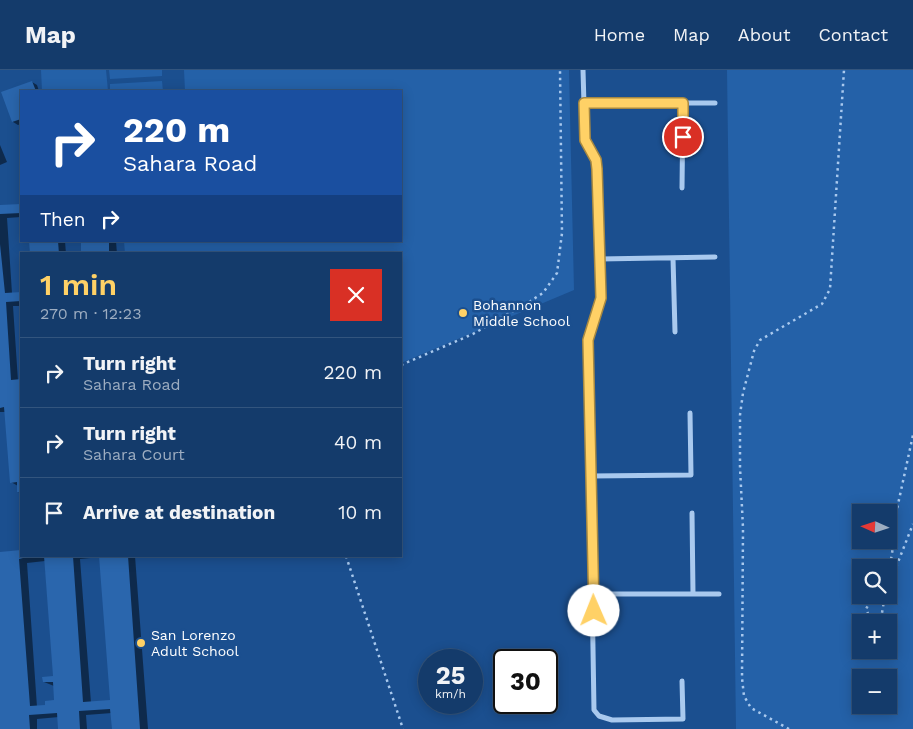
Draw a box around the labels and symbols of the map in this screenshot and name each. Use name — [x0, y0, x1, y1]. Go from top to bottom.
pin — [662, 116, 704, 158]
place label: Bohannon Middle School — [473, 297, 571, 329]
marker: Bohannon Middle School — [457, 307, 469, 319]
north arrow — [852, 504, 898, 549]
position arrow — [567, 584, 619, 636]
place label: San Lorenzo Adult School — [151, 627, 239, 659]
marker: San Lorenzo Adult School — [135, 637, 147, 649]
speed limit sign: 30 — [493, 649, 558, 714]

